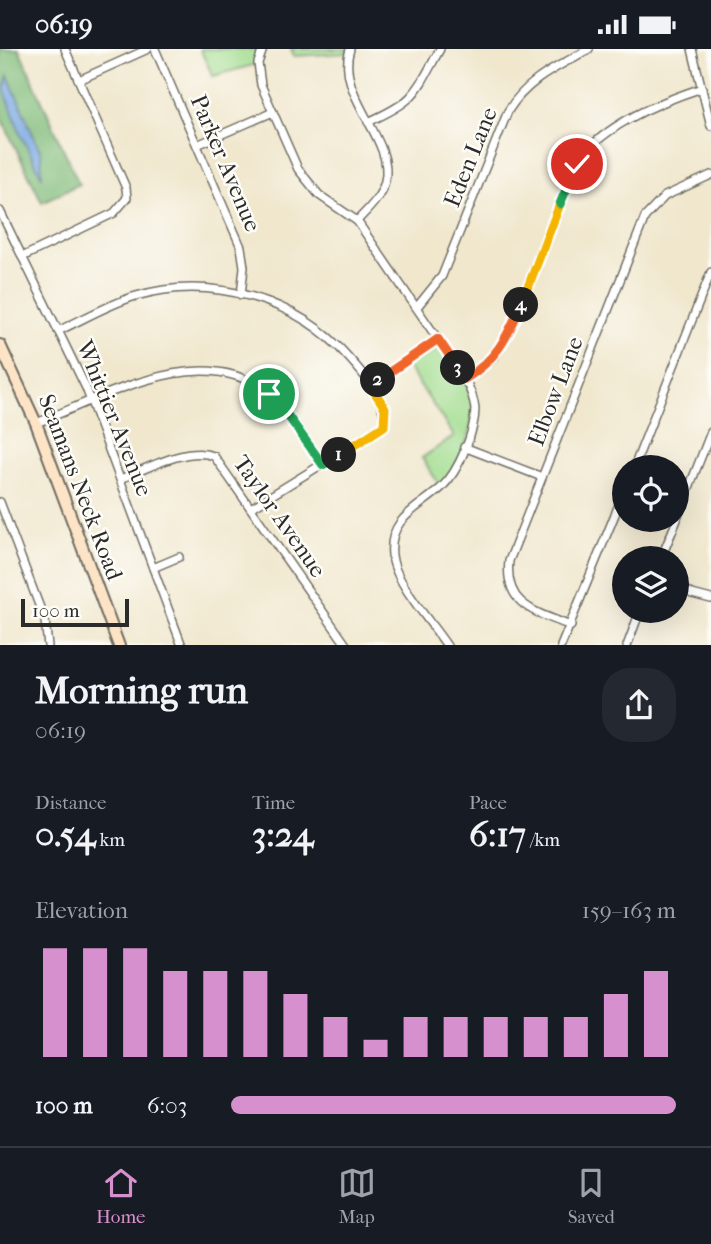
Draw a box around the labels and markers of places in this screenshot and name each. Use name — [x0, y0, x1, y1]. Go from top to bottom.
pin — [547, 134, 607, 194]
pin: 4 — [504, 287, 538, 323]
pin: 3 — [440, 351, 476, 385]
pin: 2 — [360, 363, 396, 397]
pin — [239, 364, 299, 424]
pin: 1 — [322, 437, 356, 473]

